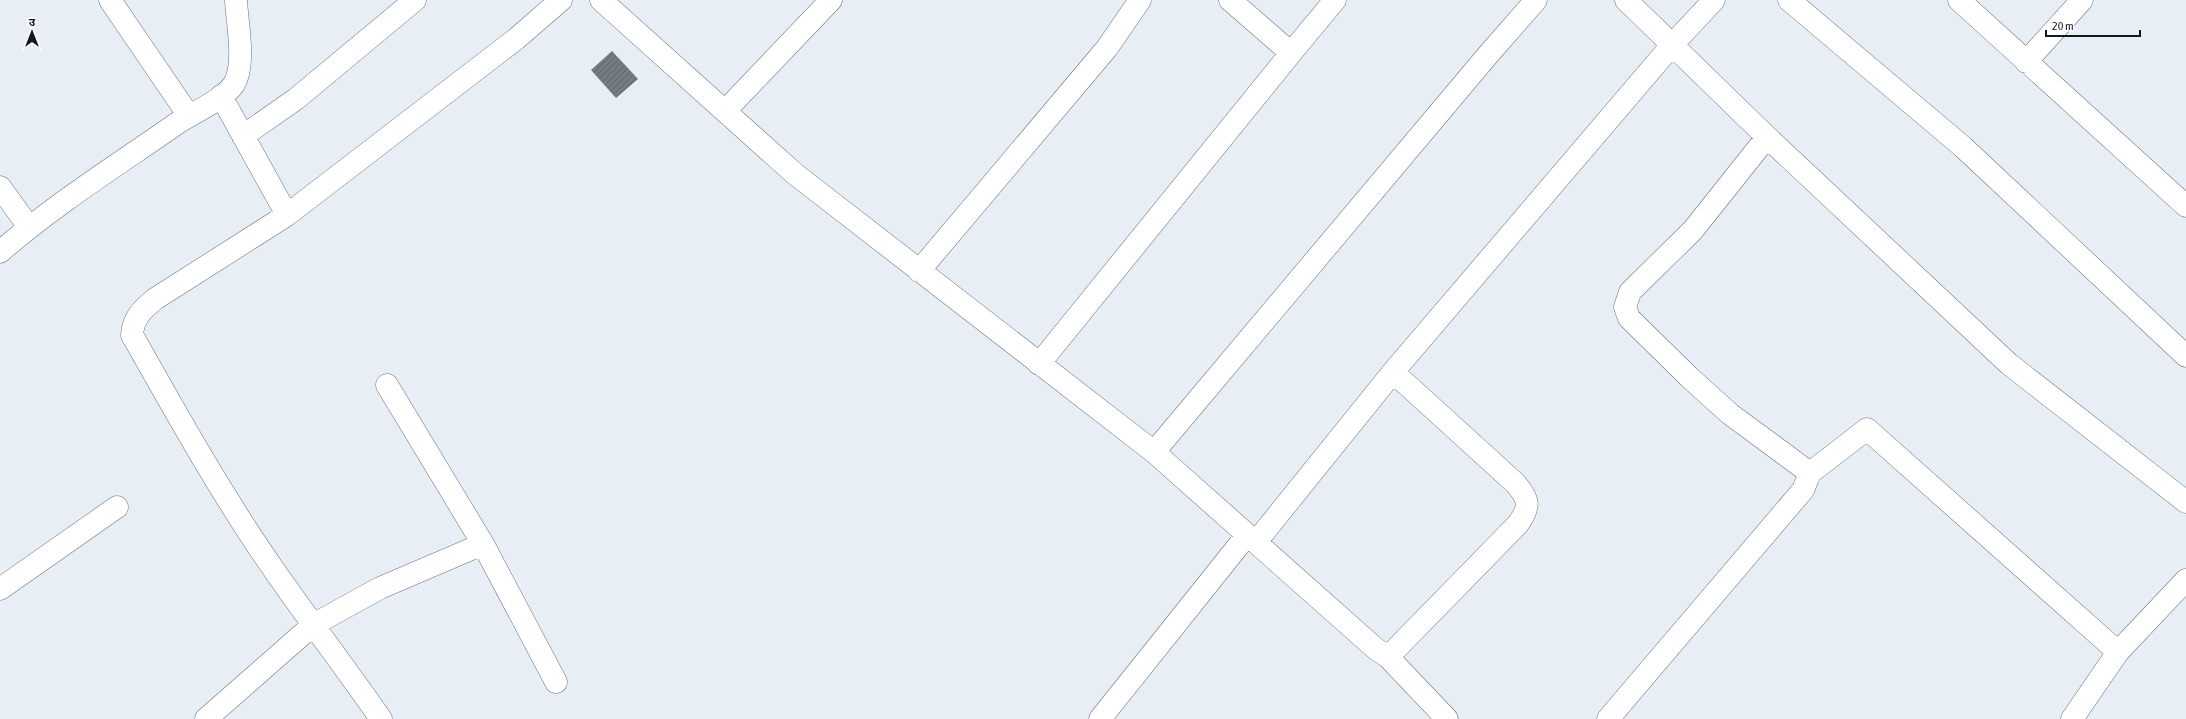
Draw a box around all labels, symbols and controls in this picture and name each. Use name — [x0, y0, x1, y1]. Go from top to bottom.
north arrow — [12, 12, 52, 52]
scale bar — [2046, 12, 2140, 38]
text: उ — [29, 16, 36, 28]
text: 20 m — [2052, 19, 2074, 33]

